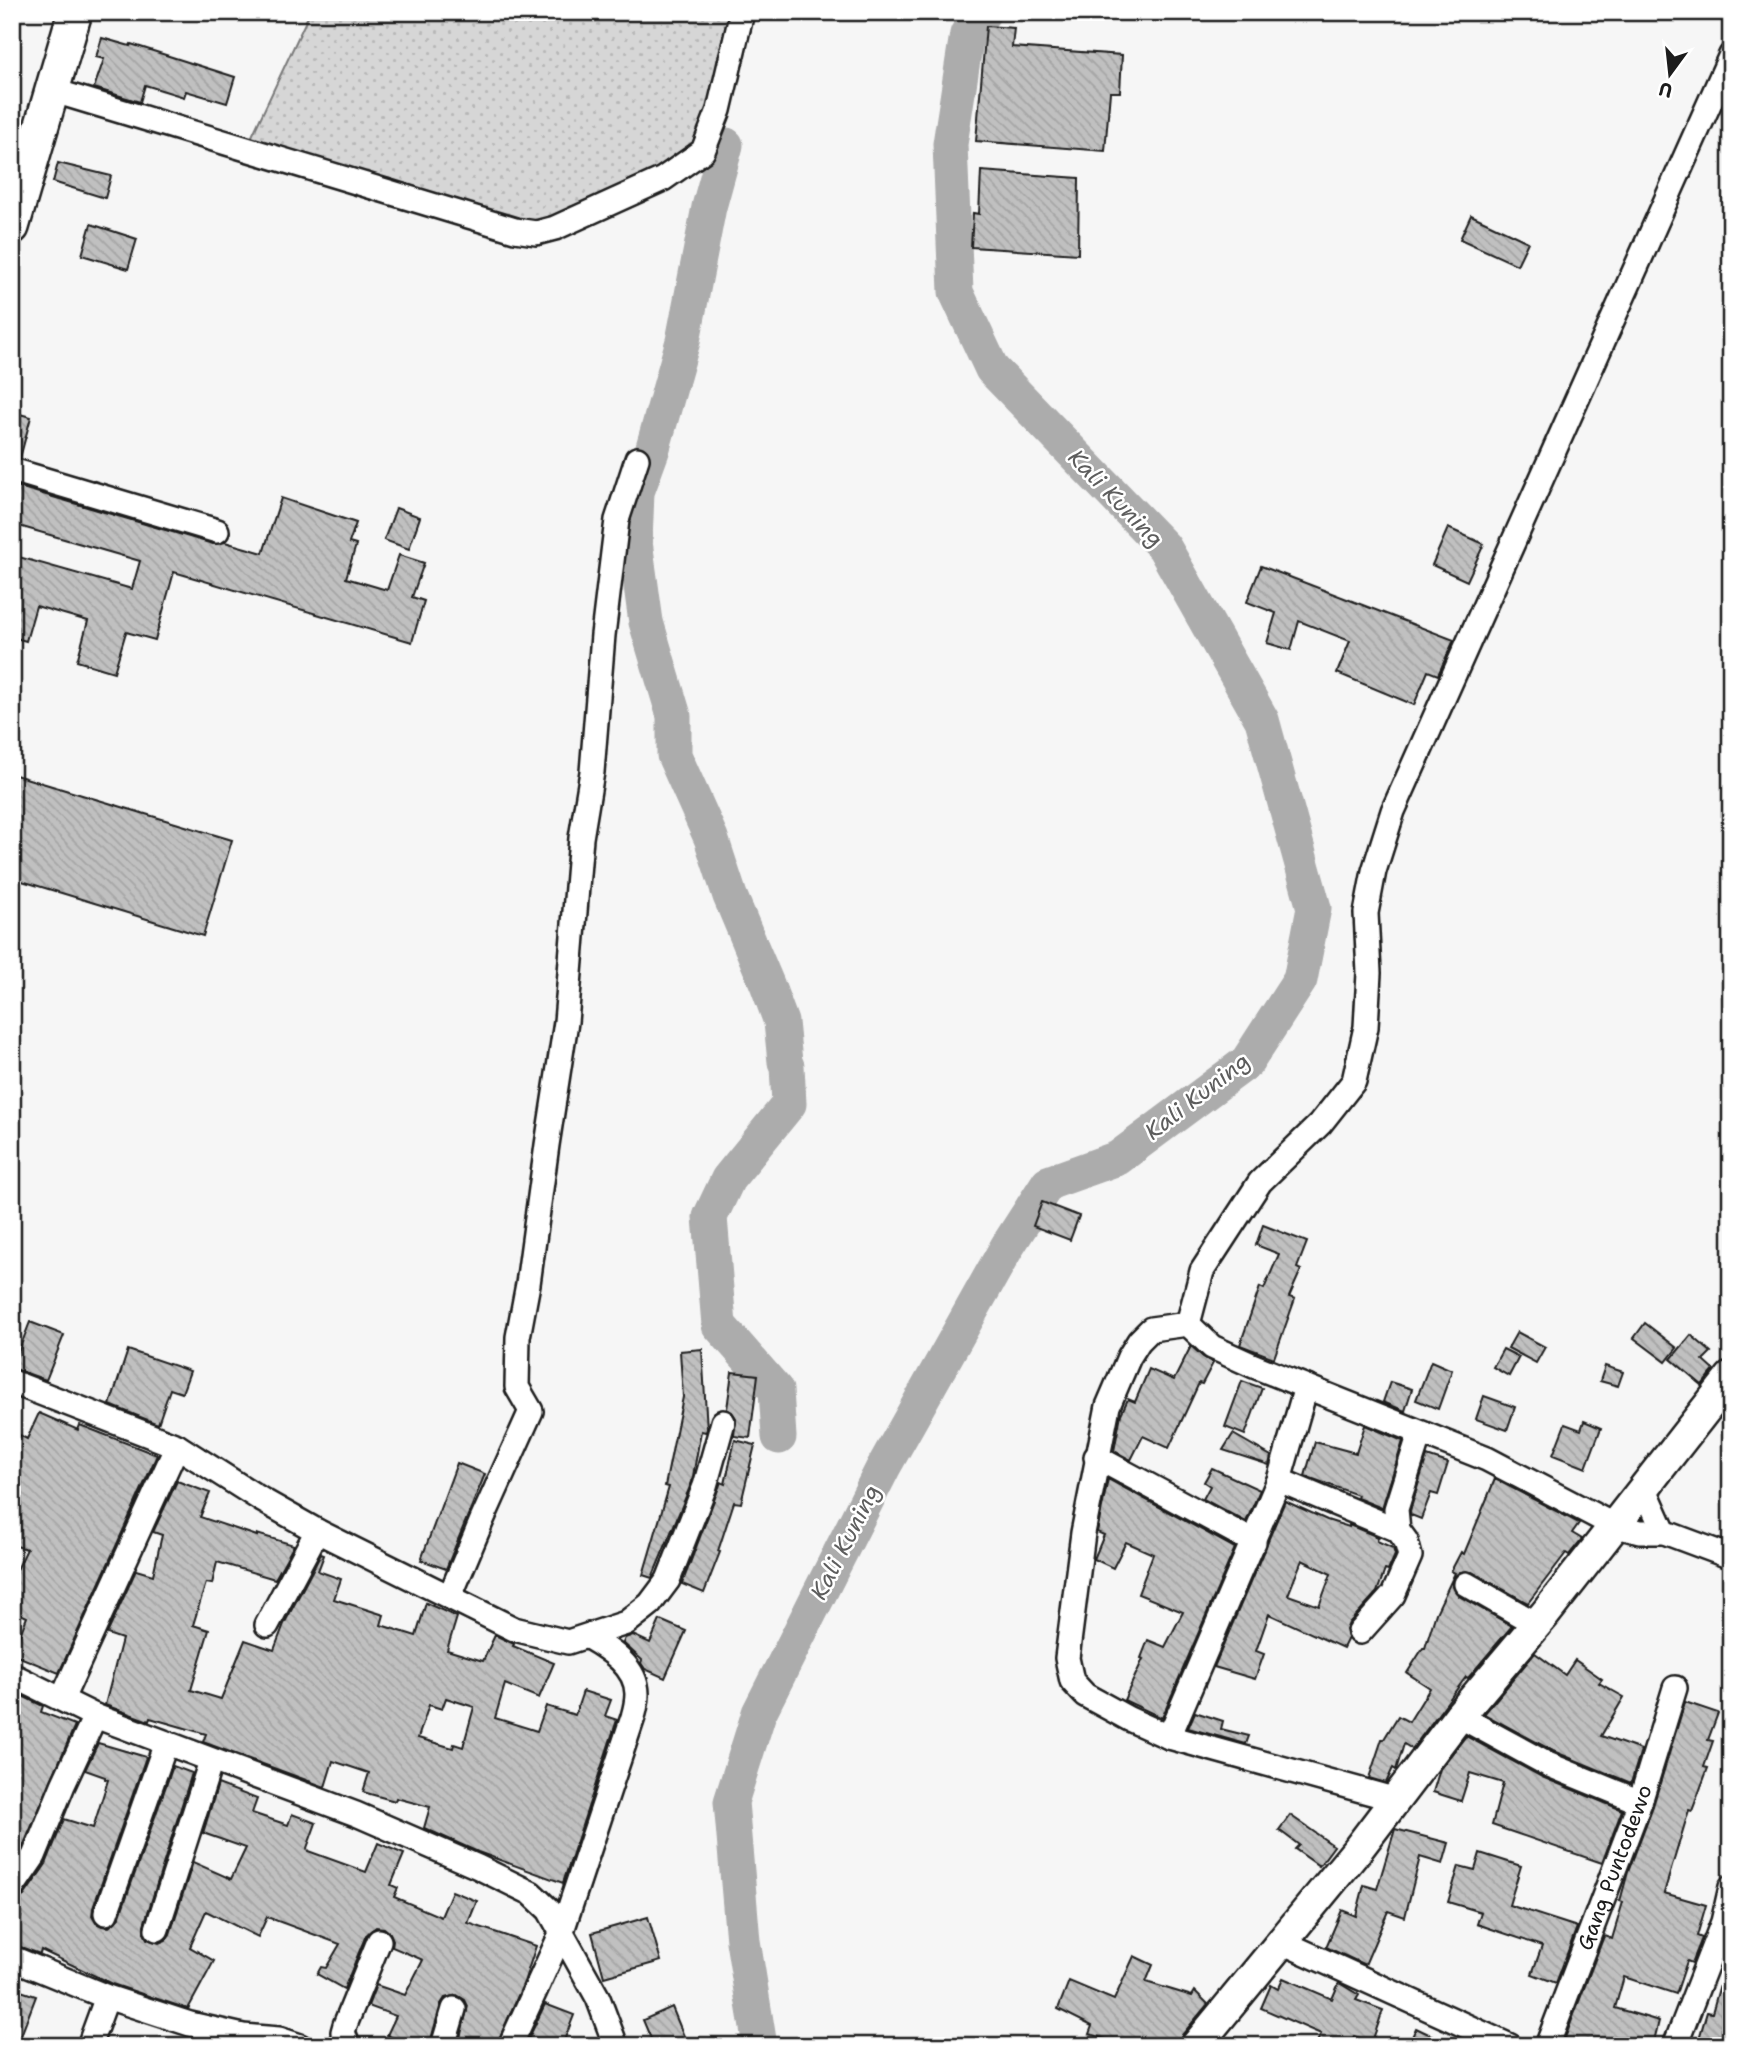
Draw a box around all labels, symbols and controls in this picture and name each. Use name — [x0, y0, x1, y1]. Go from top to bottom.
north arrow — [1634, 38, 1704, 108]
text: U — [1656, 76, 1675, 104]
water label: Kali Kuning — [1062, 442, 1170, 554]
water label: Kali Kuning — [1138, 1046, 1256, 1146]
water label: Kali Kuning — [803, 1479, 887, 1605]
street label: Gang Puntodewo — [1571, 1781, 1658, 1954]

